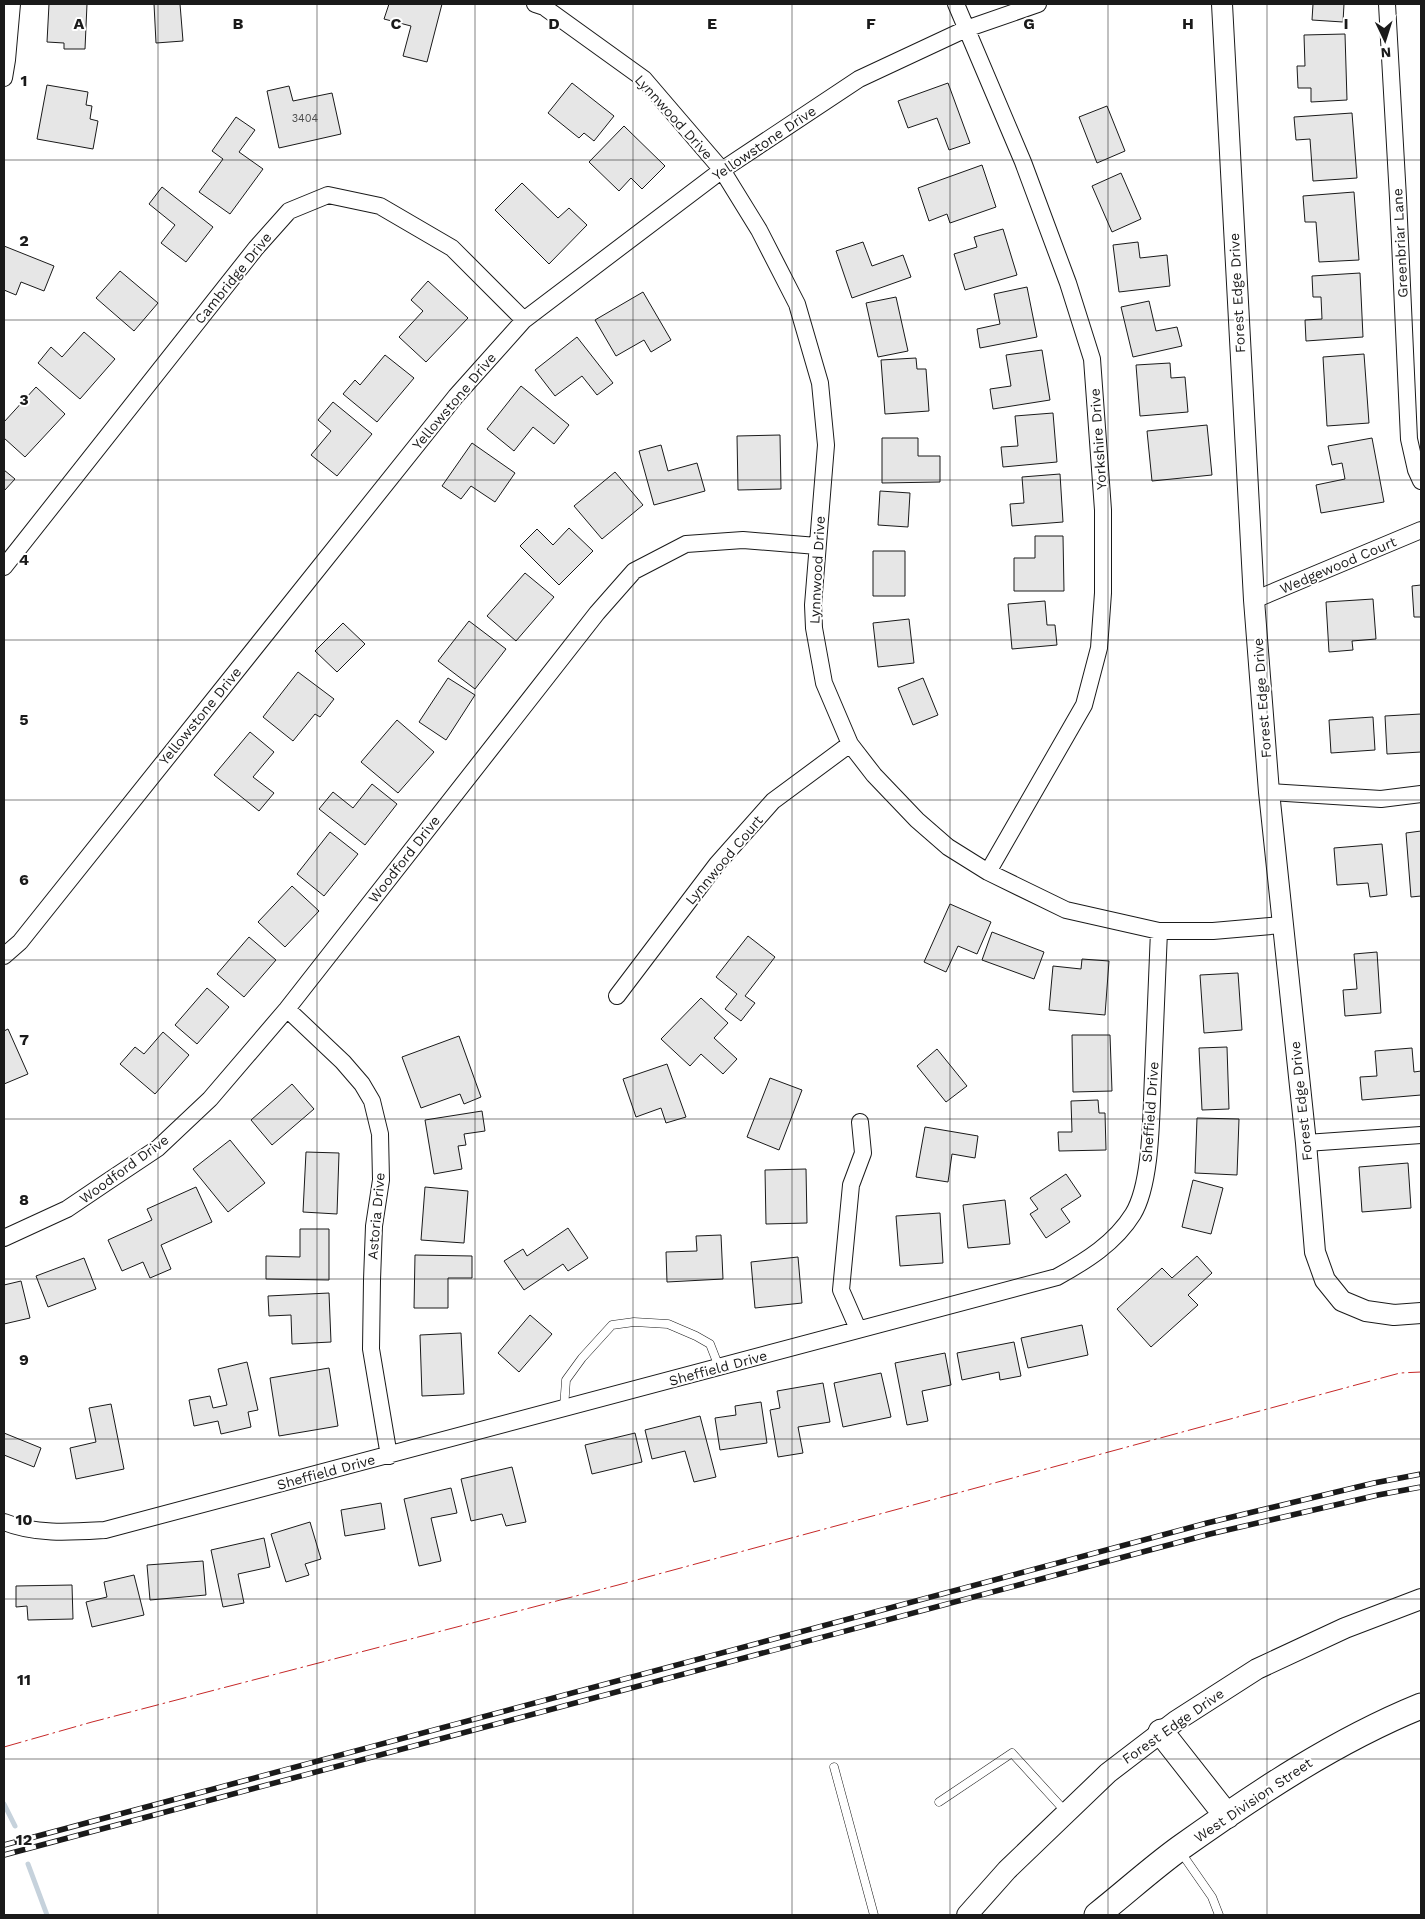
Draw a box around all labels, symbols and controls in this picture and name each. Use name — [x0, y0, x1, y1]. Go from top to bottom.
text: A — [74, 14, 85, 33]
text: B — [233, 14, 244, 33]
text: C — [391, 14, 402, 33]
text: D — [548, 14, 560, 33]
text: E — [707, 14, 717, 33]
text: F — [866, 14, 876, 33]
text: G — [1023, 14, 1035, 33]
text: H — [1182, 14, 1194, 33]
text: I — [1343, 14, 1349, 33]
north arrow — [1360, 15, 1410, 65]
text: N — [1380, 45, 1392, 61]
text: 1 — [21, 71, 27, 90]
street label: Lynnwood Drive — [632, 71, 716, 163]
street label: Yellowstone Drive — [709, 102, 819, 184]
house number: 3404 — [292, 112, 319, 125]
street label: Greenbriar Lane — [1389, 188, 1411, 298]
street label: Cambridge Drive — [191, 229, 275, 327]
text: 2 — [19, 231, 29, 250]
street label: Forest Edge Drive — [1226, 232, 1248, 354]
street label: Yellowstone Drive — [409, 349, 499, 453]
street label: Yorkshire Drive — [1086, 388, 1110, 490]
text: 3 — [19, 390, 29, 409]
street label: Lynnwood Drive — [806, 516, 828, 624]
street label: Wedgewood Court — [1277, 533, 1399, 597]
text: 4 — [19, 550, 29, 569]
street label: Forest Edge Drive — [1250, 637, 1274, 759]
street label: Yellowstone Drive — [156, 664, 244, 768]
text: 5 — [19, 710, 29, 729]
street label: Woodford Drive — [365, 812, 443, 906]
street label: Lynnwood Court — [682, 812, 766, 908]
text: 6 — [19, 870, 29, 889]
text: 7 — [19, 1030, 29, 1049]
street label: Forest Edge Drive — [1287, 1040, 1315, 1162]
street label: Sheffield Drive — [1138, 1061, 1162, 1163]
street label: Woodford Drive — [76, 1131, 172, 1207]
street label: Astoria Drive — [364, 1172, 388, 1260]
text: 8 — [19, 1190, 29, 1209]
street label: Sheffield Drive — [667, 1347, 769, 1389]
text: 9 — [19, 1350, 29, 1369]
street label: Sheffield Drive — [275, 1451, 377, 1493]
text: 10 — [15, 1510, 33, 1529]
text: 11 — [17, 1670, 31, 1689]
street label: Forest Edge Drive — [1119, 1685, 1227, 1767]
street label: West Division Street — [1191, 1754, 1315, 1845]
text: 12 — [16, 1830, 32, 1849]

